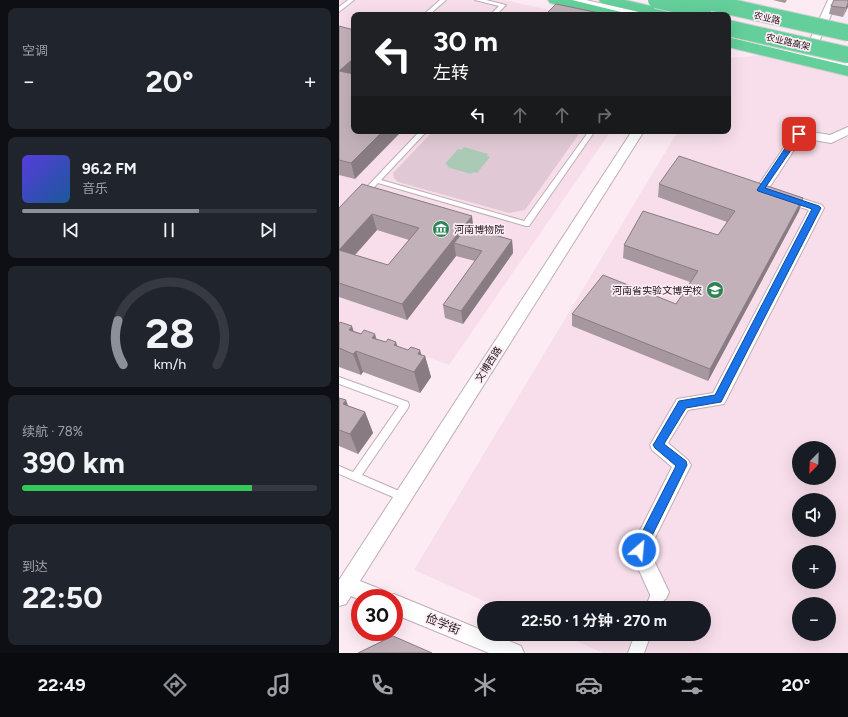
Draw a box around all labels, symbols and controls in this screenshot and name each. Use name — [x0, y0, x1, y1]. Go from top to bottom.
street label: 农业路 — [753, 9, 782, 26]
text: 30 m — [433, 24, 498, 58]
icon: left — [367, 28, 419, 80]
street label: 农业路高架 — [765, 31, 811, 52]
text: 空调 — [22, 43, 48, 58]
text: 左转 — [433, 62, 469, 84]
text: 20° — [145, 63, 194, 100]
text: − — [22, 68, 36, 95]
text: + — [303, 68, 317, 95]
icon: left — [467, 104, 489, 126]
icon: ahead — [509, 104, 531, 126]
icon: ahead — [551, 104, 573, 126]
icon: right — [593, 104, 615, 126]
pin — [782, 117, 816, 151]
icon: arrive — [788, 123, 810, 145]
text: 96.2 FM — [82, 160, 137, 178]
text: 音乐 — [82, 181, 108, 196]
icon: previous — [60, 219, 82, 241]
icon: pause — [158, 219, 180, 241]
icon: next — [257, 219, 279, 241]
museum icon: 河南博物院 — [431, 219, 451, 239]
place label: 河南博物院 — [454, 223, 504, 236]
school or university icon: 河南省实验文博学校 — [705, 280, 725, 300]
place label: 河南省实验文博学校 — [612, 284, 702, 297]
text: 28 — [145, 307, 194, 357]
street label: 文博西路 — [472, 344, 505, 385]
text: km/h — [153, 354, 186, 372]
text: 续航 · 78% — [22, 424, 83, 439]
north arrow — [792, 441, 836, 485]
map controls — [792, 441, 836, 641]
text: 390 km — [22, 444, 125, 481]
button: sound — [792, 493, 836, 537]
position arrow — [618, 529, 660, 571]
button: + — [792, 545, 836, 589]
text: 到达 — [22, 559, 48, 574]
text: 22:50 — [22, 579, 103, 616]
speed limit sign: 30 — [351, 589, 403, 641]
button: − — [792, 597, 836, 641]
street label: 俭学街 — [424, 611, 462, 637]
text: 22:50 · 1 分钟 · 270 m — [521, 612, 667, 630]
icon: directions — [161, 671, 189, 699]
icon: music — [265, 671, 293, 699]
icon: phone — [368, 671, 396, 699]
icon: climate — [471, 671, 499, 699]
icon: car — [575, 671, 603, 699]
icon: filters — [678, 671, 706, 699]
text: 22:49 — [38, 674, 86, 696]
text: 20° — [781, 674, 810, 696]

